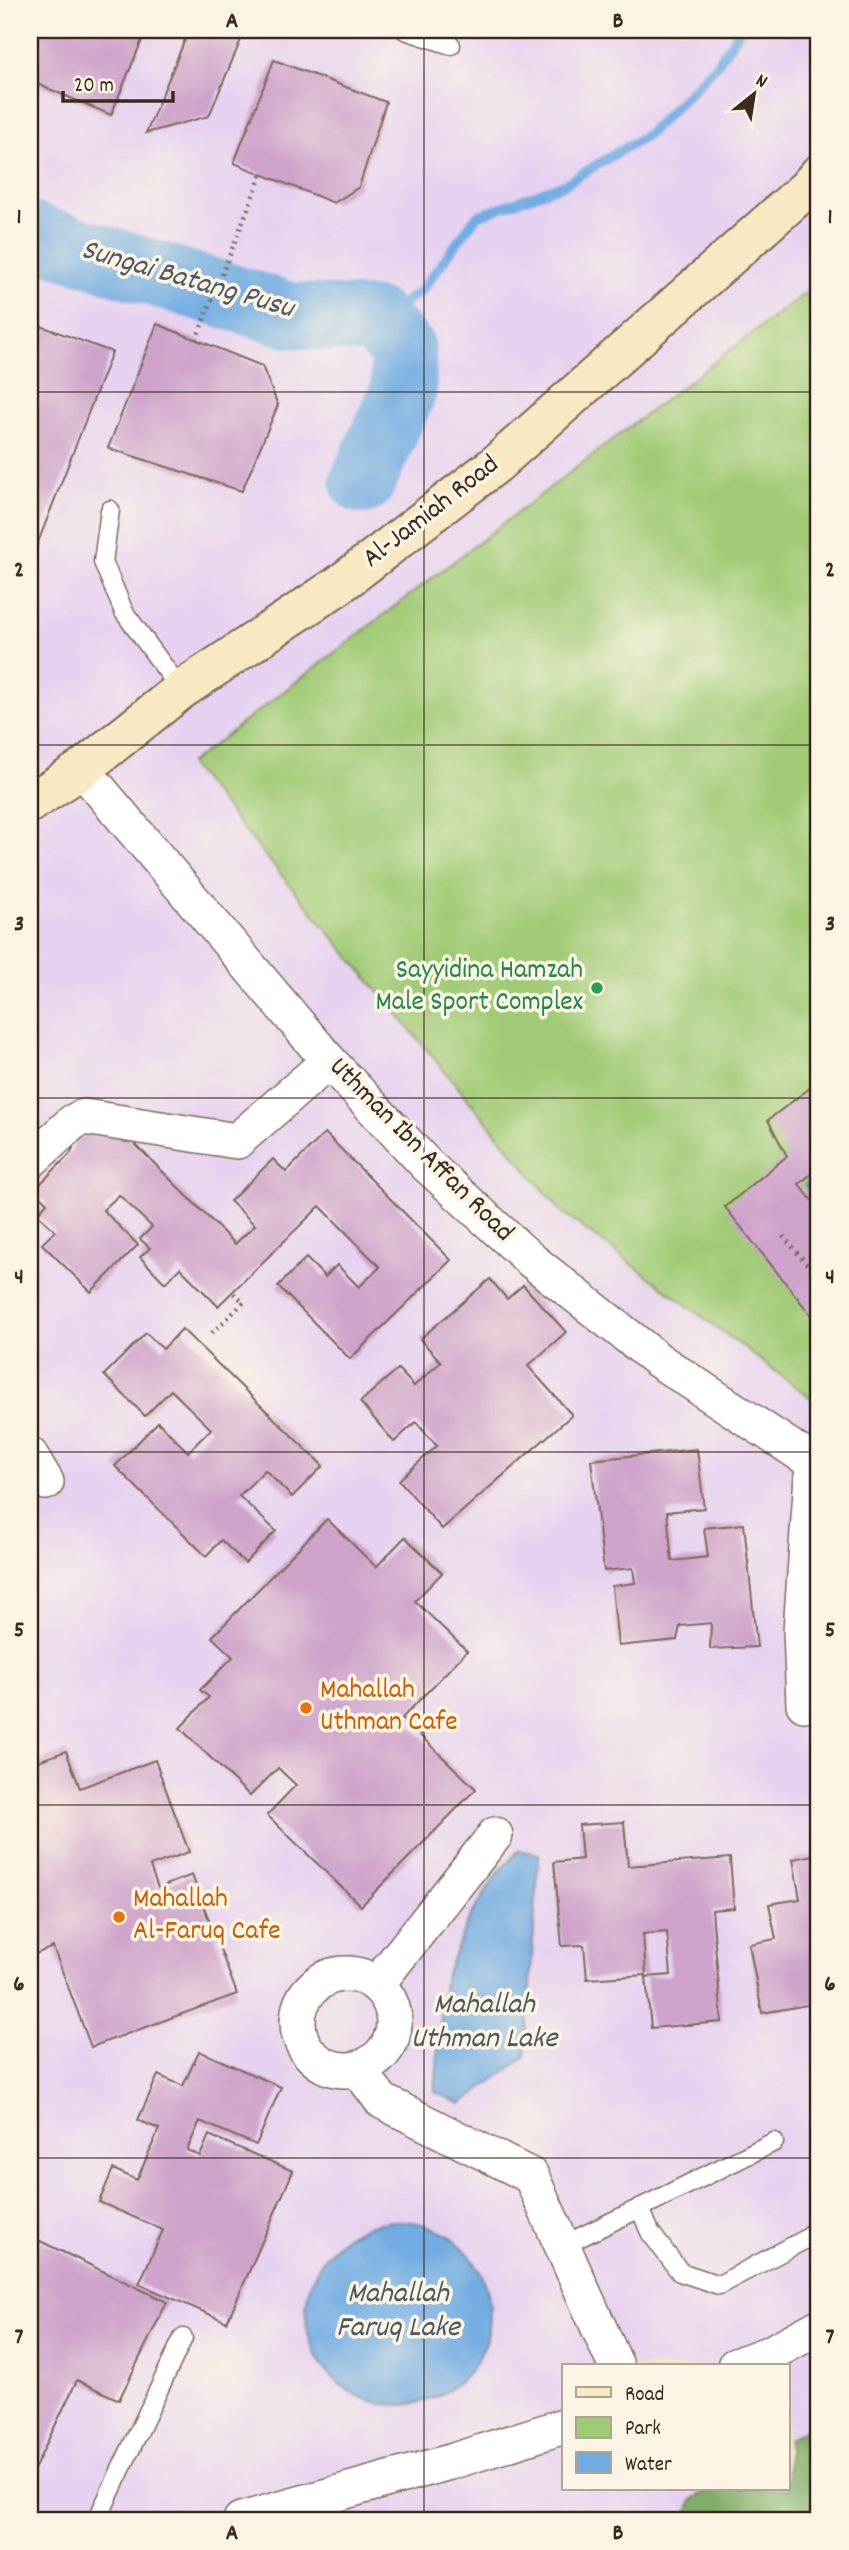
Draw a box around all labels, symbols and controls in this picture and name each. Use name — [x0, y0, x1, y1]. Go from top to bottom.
text: A — [226, 6, 238, 39]
text: B — [613, 6, 624, 39]
scale bar — [63, 60, 173, 104]
north arrow — [720, 60, 790, 130]
text: N — [750, 68, 772, 96]
text: 20 m — [74, 72, 114, 102]
text: 1 — [16, 202, 22, 235]
text: 1 — [827, 202, 833, 235]
water label: Sungai Batang Pusu — [76, 230, 300, 332]
street label: Al-Jamiah Road — [355, 447, 509, 579]
text: 2 — [14, 555, 24, 588]
text: 2 — [825, 555, 835, 588]
text: 3 — [14, 909, 24, 942]
text: 3 — [825, 909, 835, 942]
place label: Sayyidina Hamzah Male Sport Complex — [375, 952, 583, 1024]
marker: Sayyidina Hamzah Male Sport Complex — [589, 980, 605, 996]
street label: Uthman Ibn Affan Road — [318, 1049, 522, 1253]
text: 4 — [14, 1262, 24, 1295]
text: 4 — [825, 1262, 835, 1295]
text: 5 — [14, 1615, 24, 1648]
text: 5 — [825, 1615, 835, 1648]
place label: Mahallah Uthman Cafe — [320, 1672, 458, 1744]
marker: Mahallah Uthman Cafe — [298, 1700, 314, 1716]
place label: Mahallah Al-Faruq Cafe — [133, 1881, 281, 1953]
marker: Mahallah Al-Faruq Cafe — [111, 1909, 127, 1925]
text: 6 — [13, 1969, 25, 2002]
text: 6 — [824, 1969, 836, 2002]
water label: Mahallah Uthman Lake — [411, 1985, 559, 2062]
water label: Mahallah Faruq Lake — [336, 2274, 462, 2351]
text: 7 — [15, 2322, 24, 2355]
text: 7 — [826, 2322, 835, 2355]
legend — [562, 2364, 790, 2490]
text: Road — [625, 2381, 664, 2411]
text: Park — [625, 2415, 661, 2445]
text: Water — [625, 2451, 672, 2481]
text: A — [226, 2518, 238, 2550]
text: B — [613, 2518, 624, 2550]

